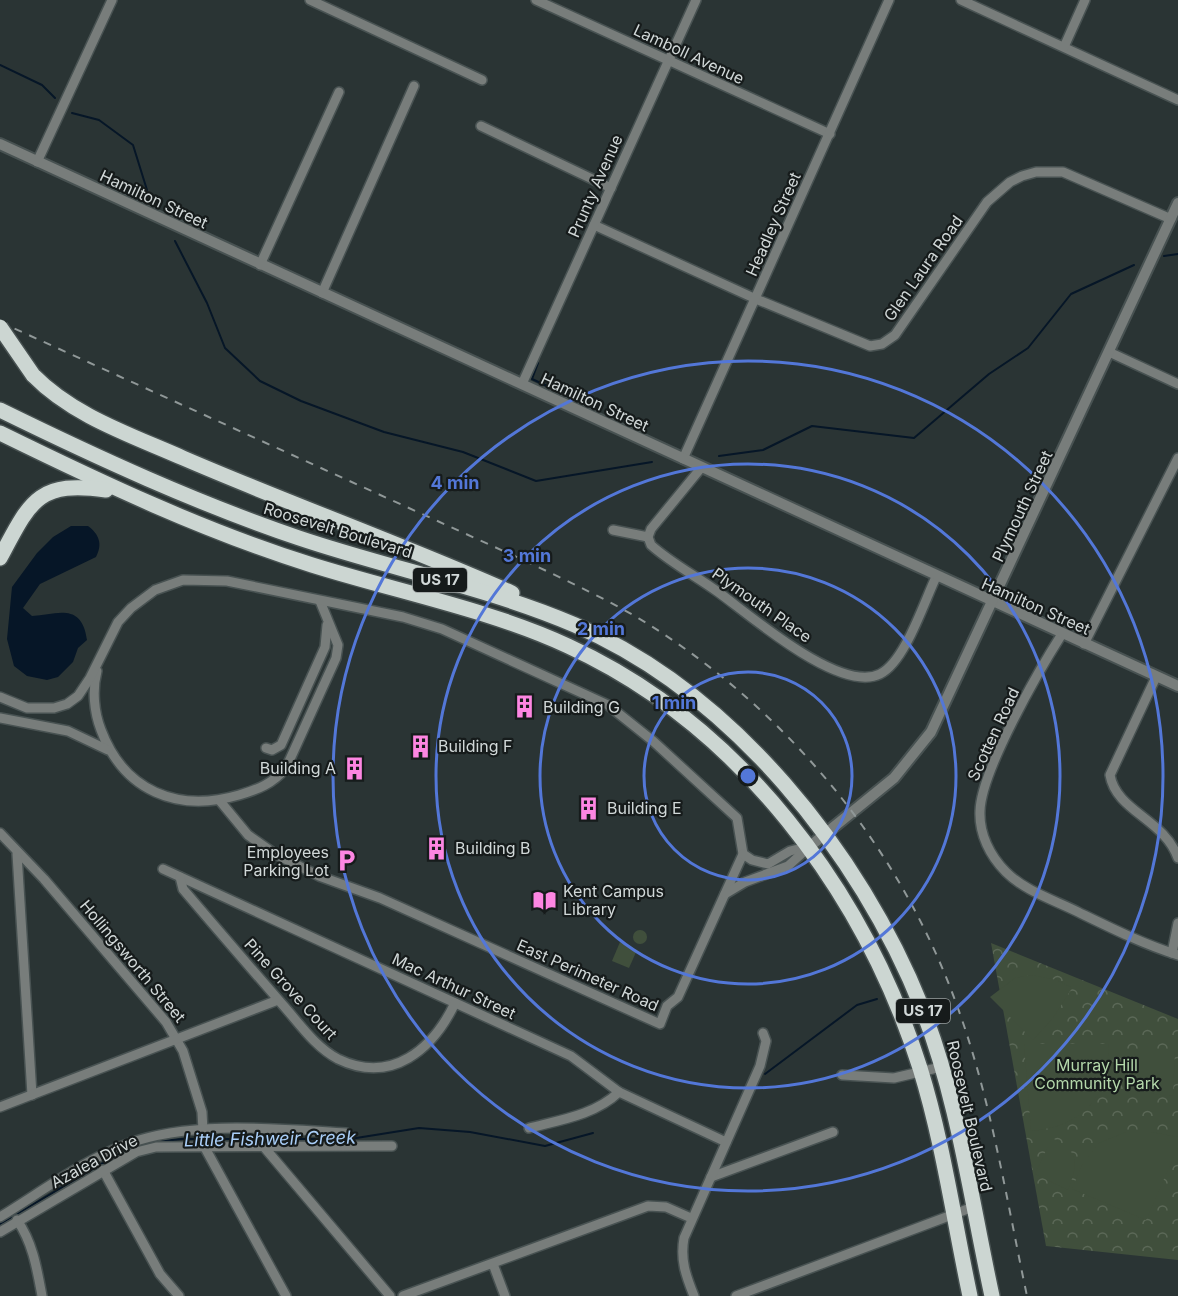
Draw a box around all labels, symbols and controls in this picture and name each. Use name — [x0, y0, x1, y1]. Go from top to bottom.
street label: Lamboll Avenue — [630, 20, 748, 88]
street label: Prunty Avenue — [563, 132, 627, 240]
street label: Hamilton Street — [97, 165, 211, 233]
street label: Headley Street — [741, 169, 805, 279]
street label: Glen Laura Road — [879, 211, 967, 325]
street label: Hamilton Street — [538, 368, 652, 436]
street label: Plymouth Street — [987, 447, 1057, 565]
text: 4 min — [431, 472, 479, 493]
street label: Roosevelt Boulevard — [261, 498, 415, 562]
text: 3 min — [503, 545, 551, 566]
street label: Plymouth Place — [708, 563, 816, 647]
road number: US 17 — [413, 568, 467, 592]
street label: Hamilton Street — [979, 573, 1093, 639]
text: 2 min — [577, 618, 625, 639]
street label: Scotten Road — [963, 684, 1023, 784]
text: 1 min — [652, 692, 696, 713]
building icon: Building G — [512, 694, 538, 720]
place label: Building G — [543, 697, 620, 717]
building icon: Building F — [407, 733, 433, 759]
place label: Building F — [438, 736, 513, 756]
building icon: Building A — [341, 755, 367, 781]
place label: Building A — [260, 758, 336, 778]
centre of rings — [738, 766, 758, 786]
building icon: Building E — [576, 795, 602, 821]
place label: Building E — [607, 798, 682, 818]
building icon: Building B — [424, 835, 450, 861]
place label: Building B — [455, 838, 531, 858]
place label: Employees Parking Lot — [243, 842, 329, 880]
parking icon: Employees Parking Lot — [334, 848, 360, 874]
place label: Kent Campus Library — [563, 881, 664, 919]
library icon: Kent Campus Library — [532, 887, 558, 913]
street label: Hollingsworth Street — [76, 896, 190, 1026]
street label: Pine Grove Court — [240, 934, 342, 1044]
street label: East Perimeter Road — [514, 935, 662, 1015]
street label: Mac Arthur Street — [389, 949, 519, 1023]
road number: US 17 — [896, 999, 950, 1023]
street label: Roosevelt Boulevard — [943, 1039, 997, 1193]
park label: Murray Hill Community Park — [1034, 1055, 1160, 1093]
water label: Little Fishweir Creek — [184, 1126, 357, 1150]
street label: Azalea Drive — [47, 1130, 141, 1192]

